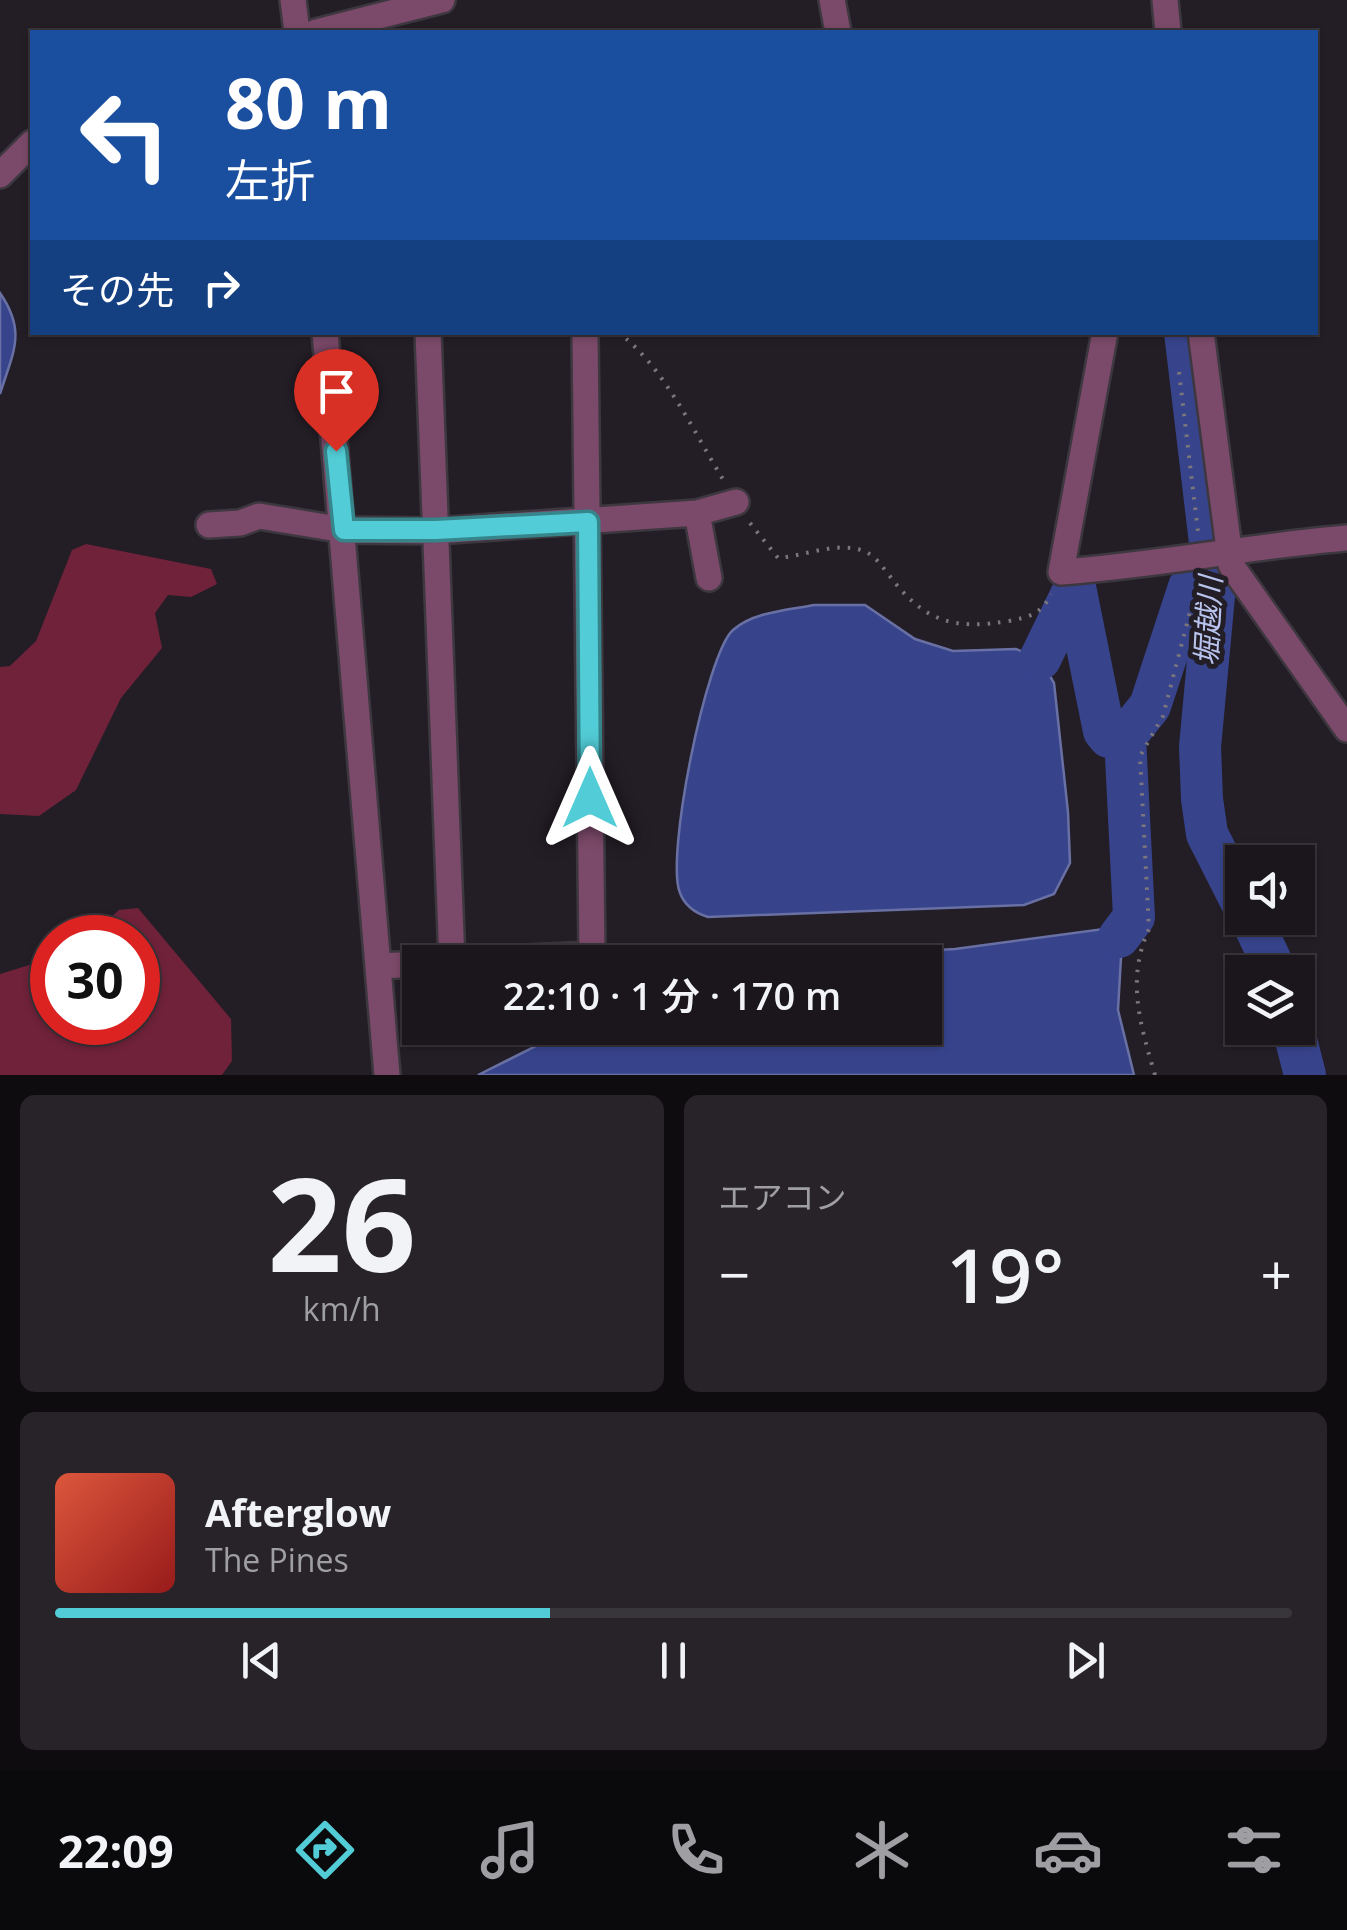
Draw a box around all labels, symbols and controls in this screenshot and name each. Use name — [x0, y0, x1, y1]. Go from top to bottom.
text: 80 m — [225, 54, 392, 150]
icon: left — [60, 70, 190, 200]
text: 左折 — [225, 149, 315, 210]
icon: right — [194, 260, 249, 315]
text: その先 — [60, 263, 174, 315]
pin — [294, 349, 379, 452]
icon: arrive — [309, 364, 364, 419]
water label: 堀越川 — [1185, 572, 1230, 667]
position arrow — [538, 746, 642, 850]
map controls — [1225, 845, 1315, 1045]
button: sound — [1225, 845, 1315, 935]
speed limit sign: 30 — [30, 915, 160, 1045]
button: layers — [1225, 955, 1315, 1045]
text: 22:10 · 1 分 · 170 m — [503, 969, 841, 1021]
text: 26 — [267, 1133, 416, 1310]
text: エアコン — [719, 1175, 847, 1218]
text: 19° — [946, 1223, 1064, 1325]
text: − — [719, 1236, 750, 1311]
text: + — [1261, 1236, 1292, 1311]
text: km/h — [303, 1287, 381, 1330]
text: Afterglow — [205, 1486, 391, 1538]
text: The Pines — [205, 1538, 349, 1581]
icon: previous — [234, 1633, 289, 1688]
icon: pause — [646, 1633, 701, 1688]
icon: next — [1058, 1633, 1113, 1688]
icon: directions — [290, 1815, 360, 1885]
icon: music — [475, 1815, 545, 1885]
icon: phone — [661, 1815, 731, 1885]
icon: climate — [847, 1815, 917, 1885]
icon: car — [1033, 1815, 1103, 1885]
icon: filters — [1219, 1815, 1289, 1885]
text: 22:09 — [58, 1820, 174, 1881]

